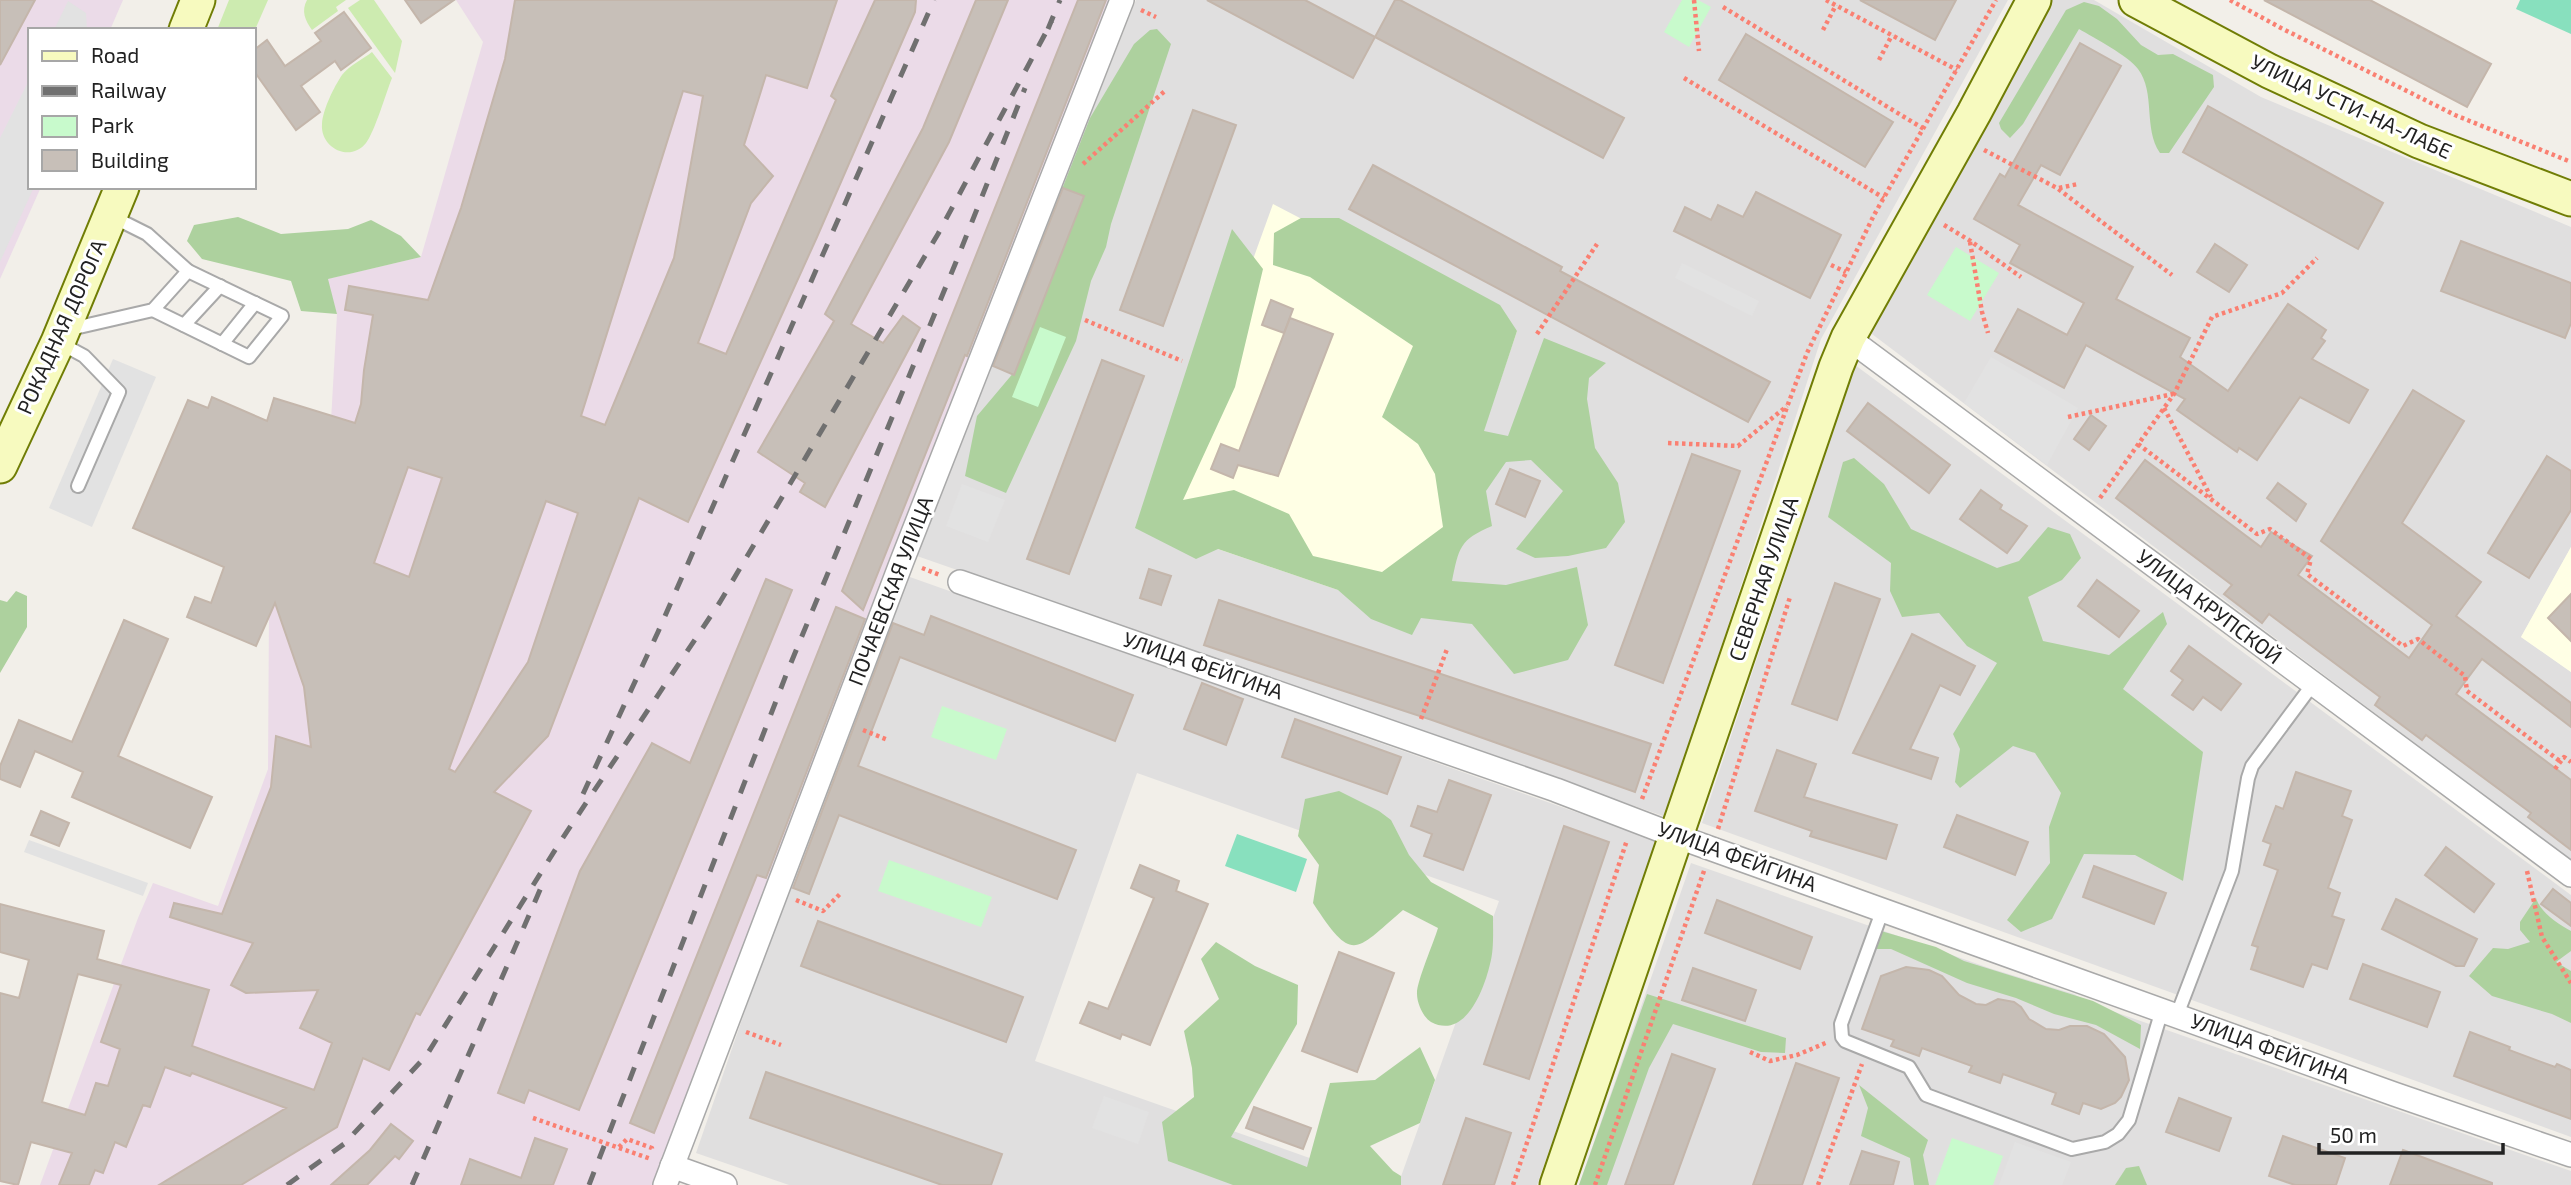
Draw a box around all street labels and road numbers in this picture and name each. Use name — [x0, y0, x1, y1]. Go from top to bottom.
street label: УЛИЦА УСТИ-НА-ЛАБЕ — [2247, 48, 2456, 163]
street label: РОКАДНАЯ ДОРОГА — [11, 235, 110, 418]
street label: ПОЧАЕВСКАЯ УЛИЦА — [842, 492, 937, 689]
street label: СЕВЕРНАЯ УЛИЦА — [1723, 493, 1802, 664]
street label: УЛИЦА КРУПСКОЙ — [2132, 543, 2287, 668]
street label: УЛИЦА ФЕЙГИНА — [1120, 626, 1287, 704]
street label: УЛИЦА ФЕЙГИНА — [1655, 815, 1820, 896]
street label: УЛИЦА ФЕЙГИНА — [2188, 1007, 2353, 1088]

